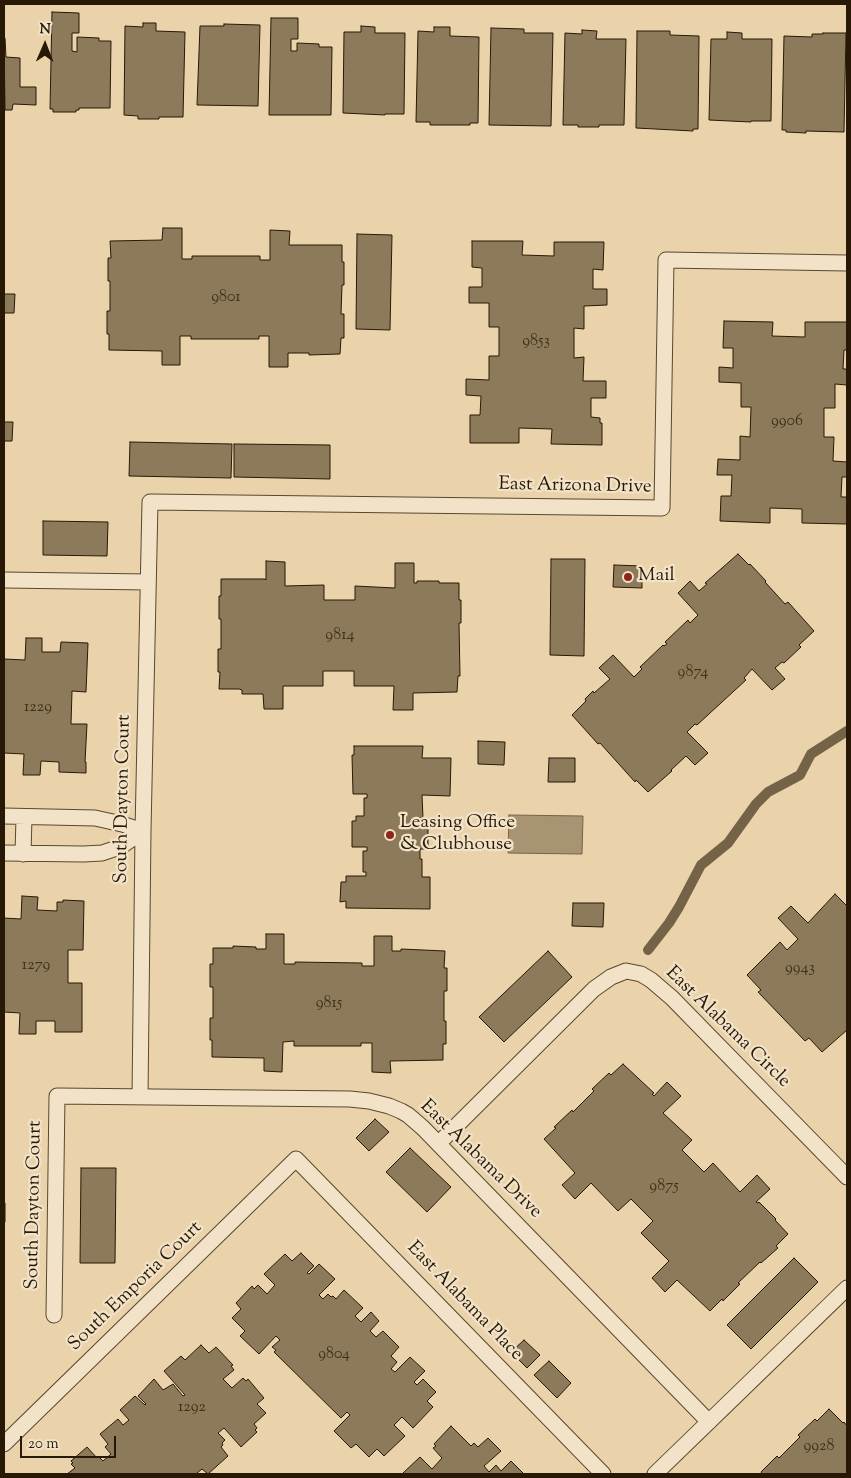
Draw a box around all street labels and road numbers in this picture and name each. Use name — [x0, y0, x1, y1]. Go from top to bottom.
street label: East Arizona Drive — [498, 474, 652, 500]
street label: South Dayton Court — [111, 714, 137, 884]
street label: East Alabama Circle — [660, 962, 794, 1094]
street label: East Alabama Drive — [414, 1096, 546, 1224]
street label: South Dayton Court — [22, 1120, 48, 1290]
street label: South Emporia Court — [64, 1217, 208, 1357]
street label: East Alabama Place — [401, 1238, 527, 1366]

